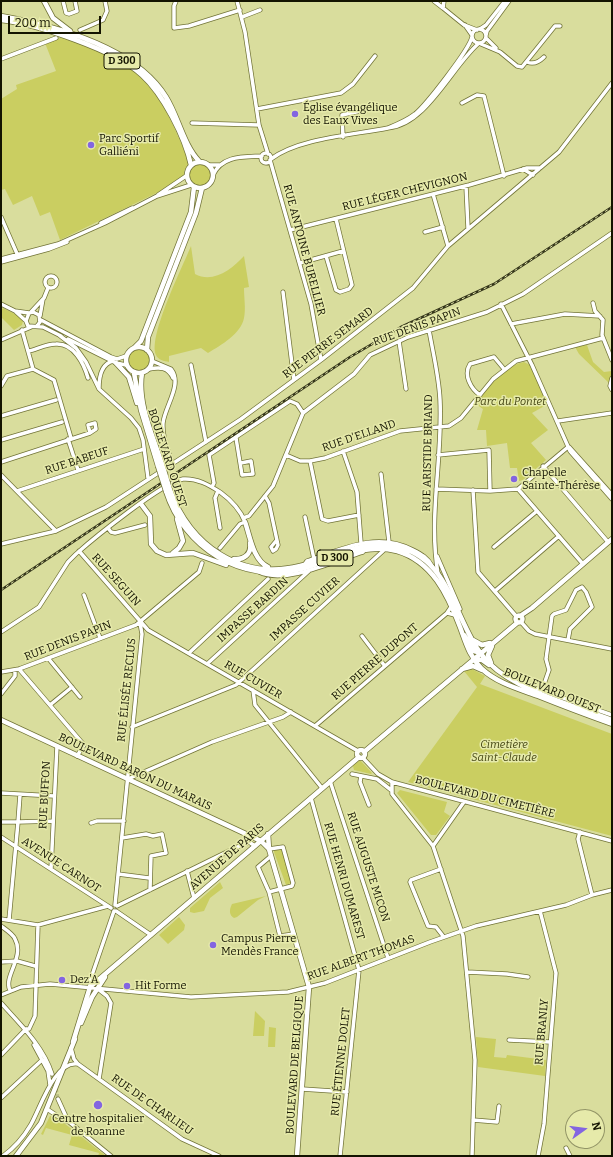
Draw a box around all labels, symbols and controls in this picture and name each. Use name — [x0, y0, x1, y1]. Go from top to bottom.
scale bar — [10, 8, 103, 34]
text: 200 m — [15, 16, 51, 30]
road number: D 300 — [104, 53, 140, 69]
place label: Église évangélique des Eaux Vives — [303, 101, 398, 127]
marker: Église évangélique des Eaux Vives — [290, 109, 300, 119]
place label: Parc Sportif Galliéni — [99, 132, 159, 158]
marker: Parc Sportif Galliéni — [86, 140, 96, 150]
street label: RUE LÉGER CHEVIGNON — [341, 170, 469, 214]
street label: RUE ANTOINE BURELLIER — [280, 183, 328, 317]
street label: RUE PIERRE SEMARD — [280, 305, 376, 381]
street label: RUE DENIS PAPIN — [371, 305, 463, 349]
street label: RUE ARISTIDE BRIAND — [420, 394, 436, 512]
park label: Parc du Pontet — [474, 395, 546, 409]
street label: BOULEVARD OUEST — [145, 407, 189, 509]
street label: RUE D'ELLAND — [320, 417, 398, 455]
street label: RUE BABEUF — [43, 444, 111, 478]
place label: Chapelle Sainte-Thérèse — [522, 466, 600, 492]
marker: Chapelle Sainte-Thérèse — [509, 474, 519, 484]
road number: D 300 — [317, 550, 353, 566]
street label: RUE SEGUIN — [89, 551, 143, 609]
street label: IMPASSE CUVIER — [267, 574, 343, 644]
street label: IMPASSE BARDIN — [215, 575, 291, 645]
street label: RUE DENIS PAPIN — [22, 618, 114, 664]
street label: RUE PIERRE DUPONT — [329, 621, 421, 703]
street label: RUE ÉLISÉE RECLUS — [115, 637, 139, 743]
street label: RUE CUVIER — [222, 658, 284, 702]
street label: BOULEVARD OUEST — [502, 666, 602, 716]
street label: BOULEVARD BARON DU MARAIS — [56, 731, 214, 813]
park label: Cimetière Saint-Claude — [471, 738, 537, 764]
street label: RUE BUFFON — [37, 761, 53, 829]
street label: BOULEVARD DU CIMETIÈRE — [414, 773, 556, 821]
street label: RUE AUGUSTE MICON — [344, 810, 392, 924]
street label: AVENUE DE PARIS — [187, 821, 267, 893]
street label: RUE HENRI DUMAREST — [321, 821, 367, 941]
street label: AVENUE CARNOT — [19, 835, 103, 895]
place label: Campus Pierre Mendès France — [221, 932, 299, 958]
street label: RUE ALBERT THOMAS — [305, 932, 417, 984]
marker: Campus Pierre Mendès France — [208, 940, 218, 950]
place label: Dez'A — [70, 973, 98, 987]
marker: Dez'A — [57, 975, 67, 985]
place label: Hit Forme — [135, 979, 186, 993]
marker: Hit Forme — [122, 981, 132, 991]
street label: BOULEVARD DE BELGIQUE — [284, 995, 306, 1135]
street label: RUE BRANLY — [533, 998, 551, 1066]
street label: RUE ÉTIENNE DOLET — [329, 1007, 353, 1117]
street label: RUE DE CHARLIEU — [109, 1072, 195, 1138]
marker: Centre hospitalier de Roanne — [92, 1099, 104, 1111]
north arrow — [565, 1109, 605, 1149]
place label: Centre hospitalier de Roanne — [52, 1112, 144, 1138]
text: N — [589, 1121, 603, 1132]

